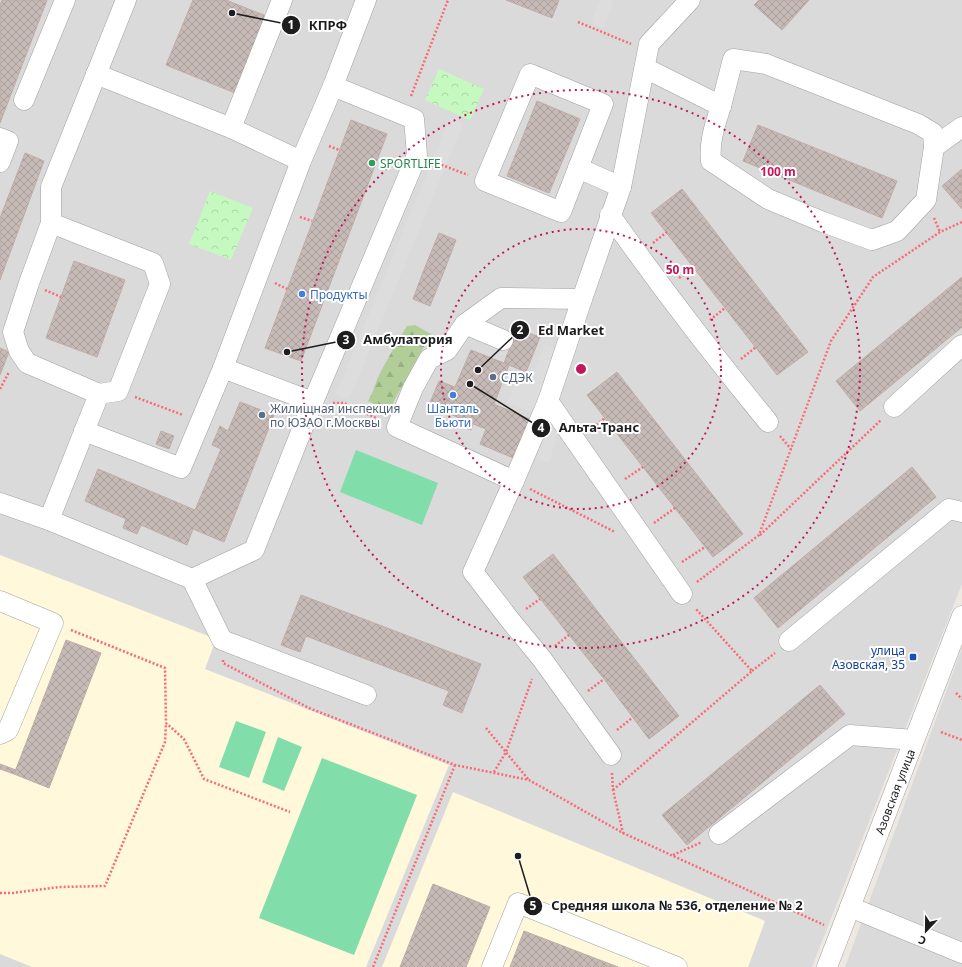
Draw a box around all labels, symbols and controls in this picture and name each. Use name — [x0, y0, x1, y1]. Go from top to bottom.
callout: КПРФ — [281, 13, 355, 38]
text: 1 — [288, 16, 294, 33]
text: КПРФ — [309, 16, 347, 34]
place label: SPORTLIFE — [380, 155, 441, 172]
marker: SPORTLIFE — [367, 158, 377, 168]
text: 100 m — [760, 163, 796, 180]
text: 50 m — [666, 261, 694, 278]
place label: Продукты — [310, 286, 368, 303]
marker: Продукты — [297, 289, 307, 299]
callout: Ed Market — [510, 318, 612, 343]
text: 2 — [517, 321, 524, 338]
text: Ed Market — [538, 321, 604, 339]
callout: Амбулатория — [336, 327, 461, 352]
text: Амбулатория — [363, 330, 453, 348]
text: 3 — [343, 331, 350, 348]
centre of rings — [574, 362, 588, 376]
place label: СДЭК — [501, 369, 533, 386]
marker: СДЭК — [488, 372, 498, 382]
marker: Шанталь Бьюти — [448, 390, 458, 400]
place label: Жилищная инспекция по ЮЗАО г.Москвы — [270, 400, 400, 431]
place label: Шанталь Бьюти — [427, 400, 479, 431]
marker: Жилищная инспекция по ЮЗАО г.Москвы — [257, 410, 267, 420]
callout: Альта-Транс — [531, 415, 648, 440]
text: Альта-Транс — [559, 418, 639, 436]
text: 4 — [538, 419, 545, 436]
place label: улица Азовская, 35 — [832, 642, 905, 673]
marker: улица Азовская, 35 — [908, 652, 918, 662]
street label: Азовская улица — [870, 746, 919, 837]
callout: Средняя школа № 536, отделение № 2 — [523, 893, 811, 918]
text: Средняя школа № 536, отделение № 2 — [551, 896, 803, 914]
text: 5 — [530, 897, 537, 914]
north arrow — [906, 911, 946, 951]
text: С — [916, 932, 928, 949]

